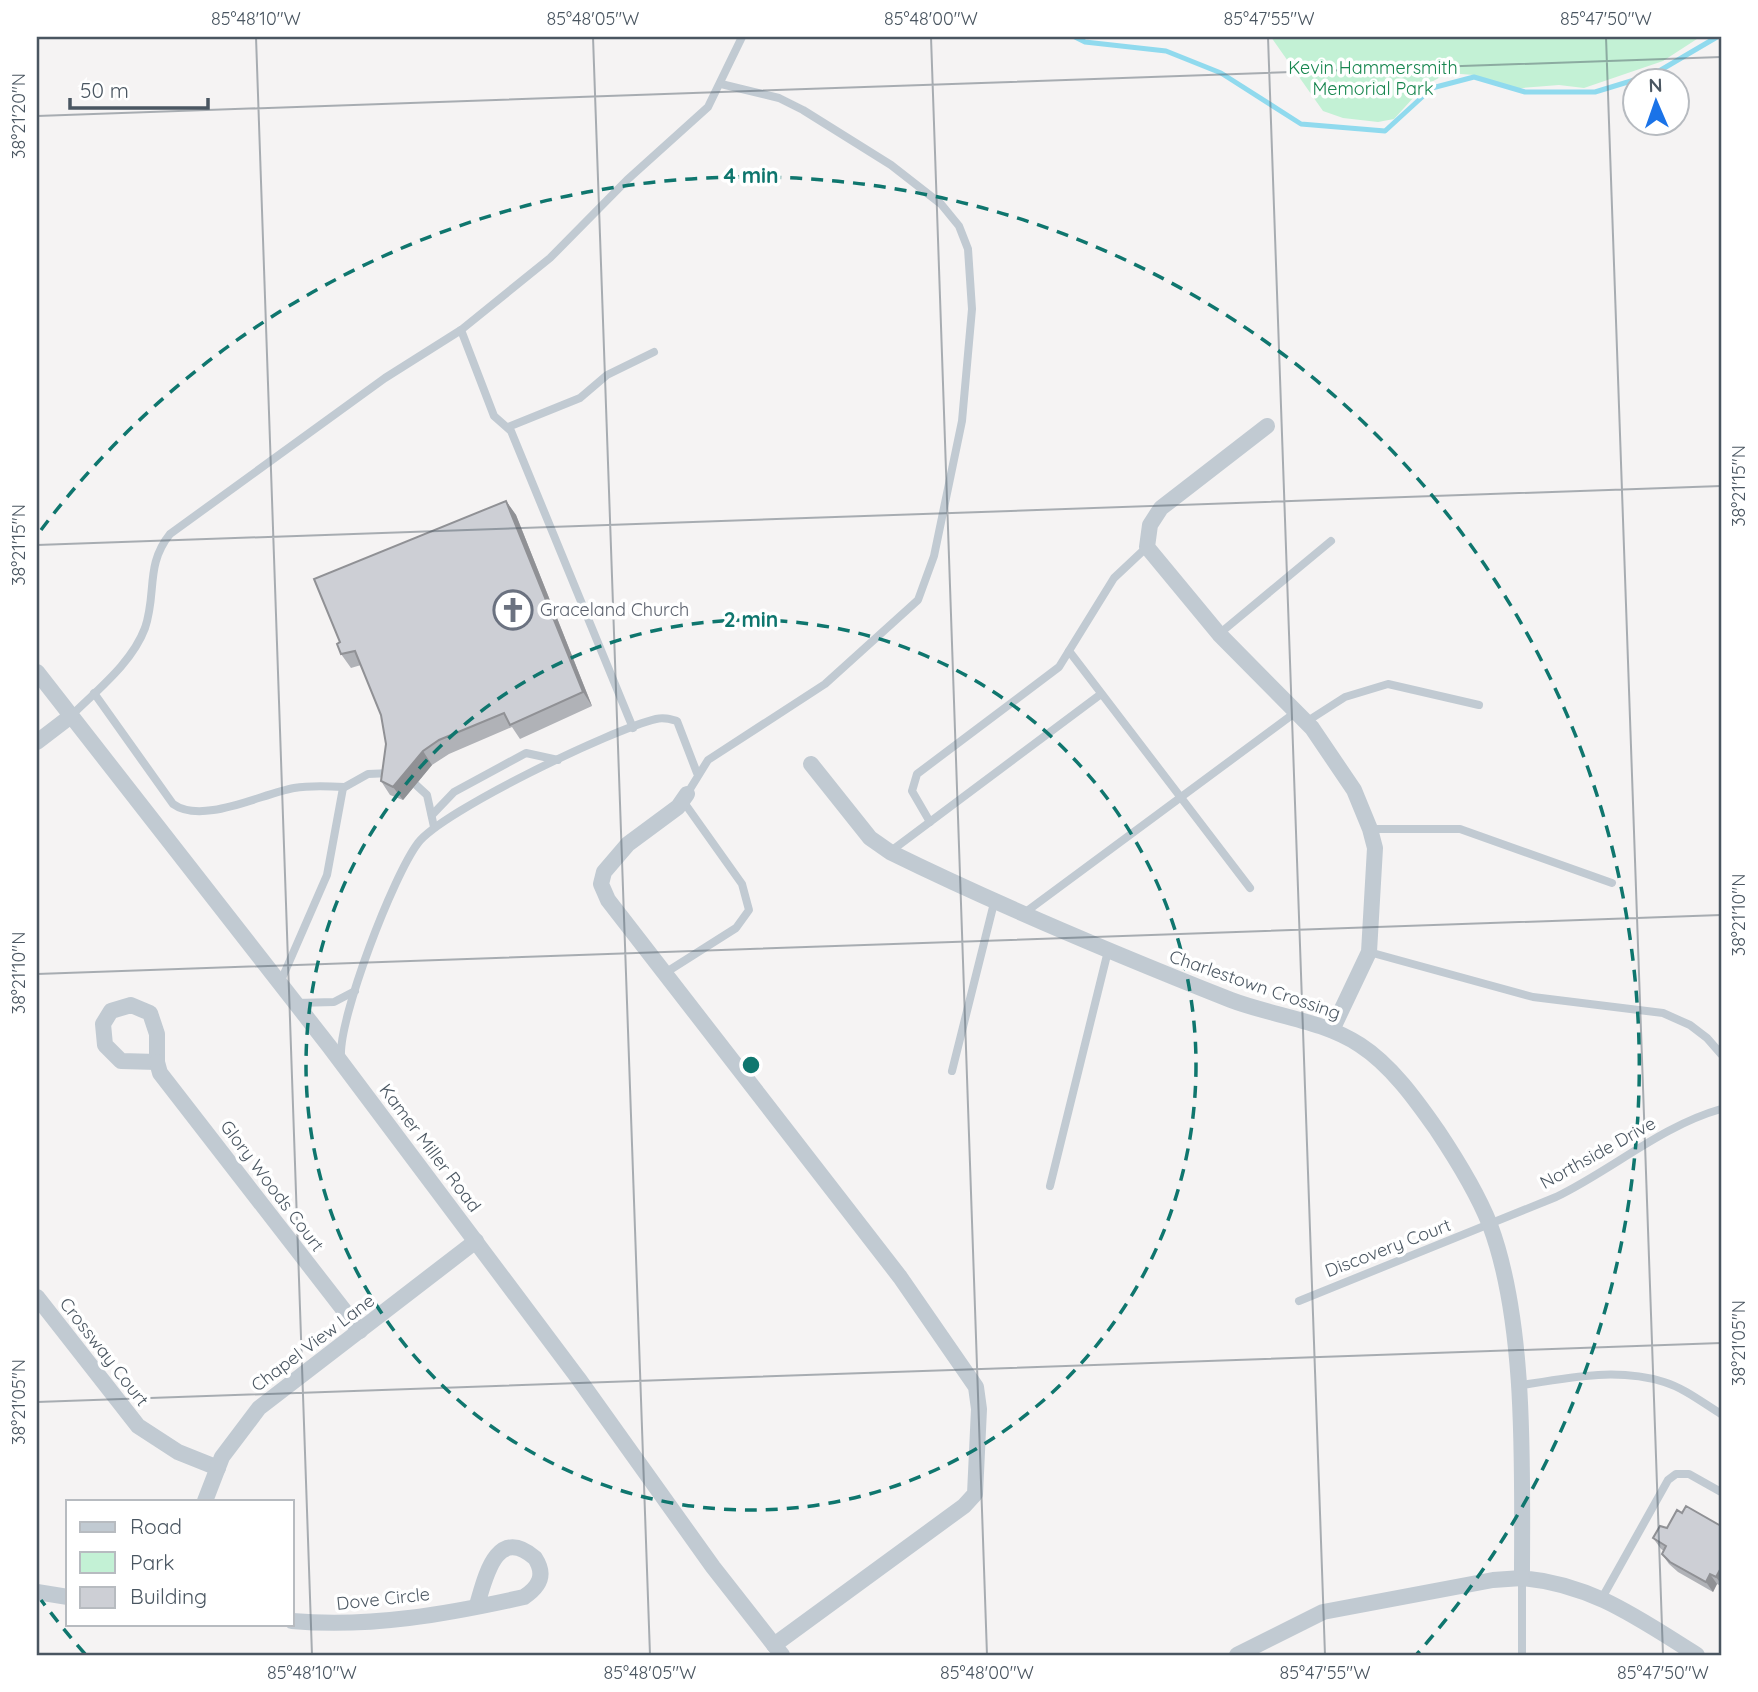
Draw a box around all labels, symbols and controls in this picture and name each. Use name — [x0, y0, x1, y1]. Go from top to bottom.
text: 85°48'10"W — [211, 7, 301, 30]
text: 85°48'05"W — [547, 7, 640, 30]
text: 85°48'00"W — [884, 7, 978, 30]
text: 85°47'55"W — [1223, 7, 1315, 30]
text: 85°47'50"W — [1560, 7, 1652, 30]
park label: Kevin Hammersmith Memorial Park — [1288, 56, 1458, 100]
scale bar — [70, 66, 208, 110]
north arrow — [1622, 66, 1692, 136]
text: 38°21'20"N — [7, 73, 30, 159]
text: N — [1648, 73, 1663, 97]
text: 50 m — [80, 77, 129, 103]
text: 4 min — [723, 162, 779, 188]
text: 38°21'15"N — [1727, 445, 1750, 527]
text: 38°21'15"N — [7, 504, 30, 586]
church icon: Graceland Church — [492, 589, 534, 631]
place label: Graceland Church — [540, 598, 689, 621]
text: 2 min — [724, 606, 778, 632]
text: 38°21'10"N — [1727, 874, 1750, 956]
text: 38°21'10"N — [7, 932, 30, 1014]
street label: Charlestown Crossing — [1166, 944, 1344, 1025]
centre of rings — [739, 1053, 763, 1077]
street label: Kamer Miller Road — [375, 1079, 486, 1217]
street label: Northside Drive — [1536, 1111, 1660, 1194]
street label: Glory Woods Court — [216, 1116, 329, 1256]
street label: Discovery Court — [1322, 1213, 1454, 1282]
street label: Chapel View Lane — [246, 1289, 379, 1396]
street label: Crossway Court — [55, 1293, 154, 1411]
text: 38°21'05"N — [1727, 1300, 1750, 1386]
text: 38°21'05"N — [7, 1359, 30, 1445]
legend — [66, 1500, 294, 1626]
text: Road — [130, 1513, 182, 1539]
text: Park — [130, 1549, 174, 1575]
street label: Dove Circle — [335, 1582, 431, 1615]
text: Building — [130, 1583, 207, 1609]
text: 85°48'10"W — [267, 1661, 357, 1684]
text: 85°48'05"W — [604, 1661, 697, 1684]
text: 85°48'00"W — [940, 1661, 1034, 1684]
text: 85°47'55"W — [1279, 1661, 1371, 1684]
text: 85°47'50"W — [1617, 1661, 1709, 1684]

